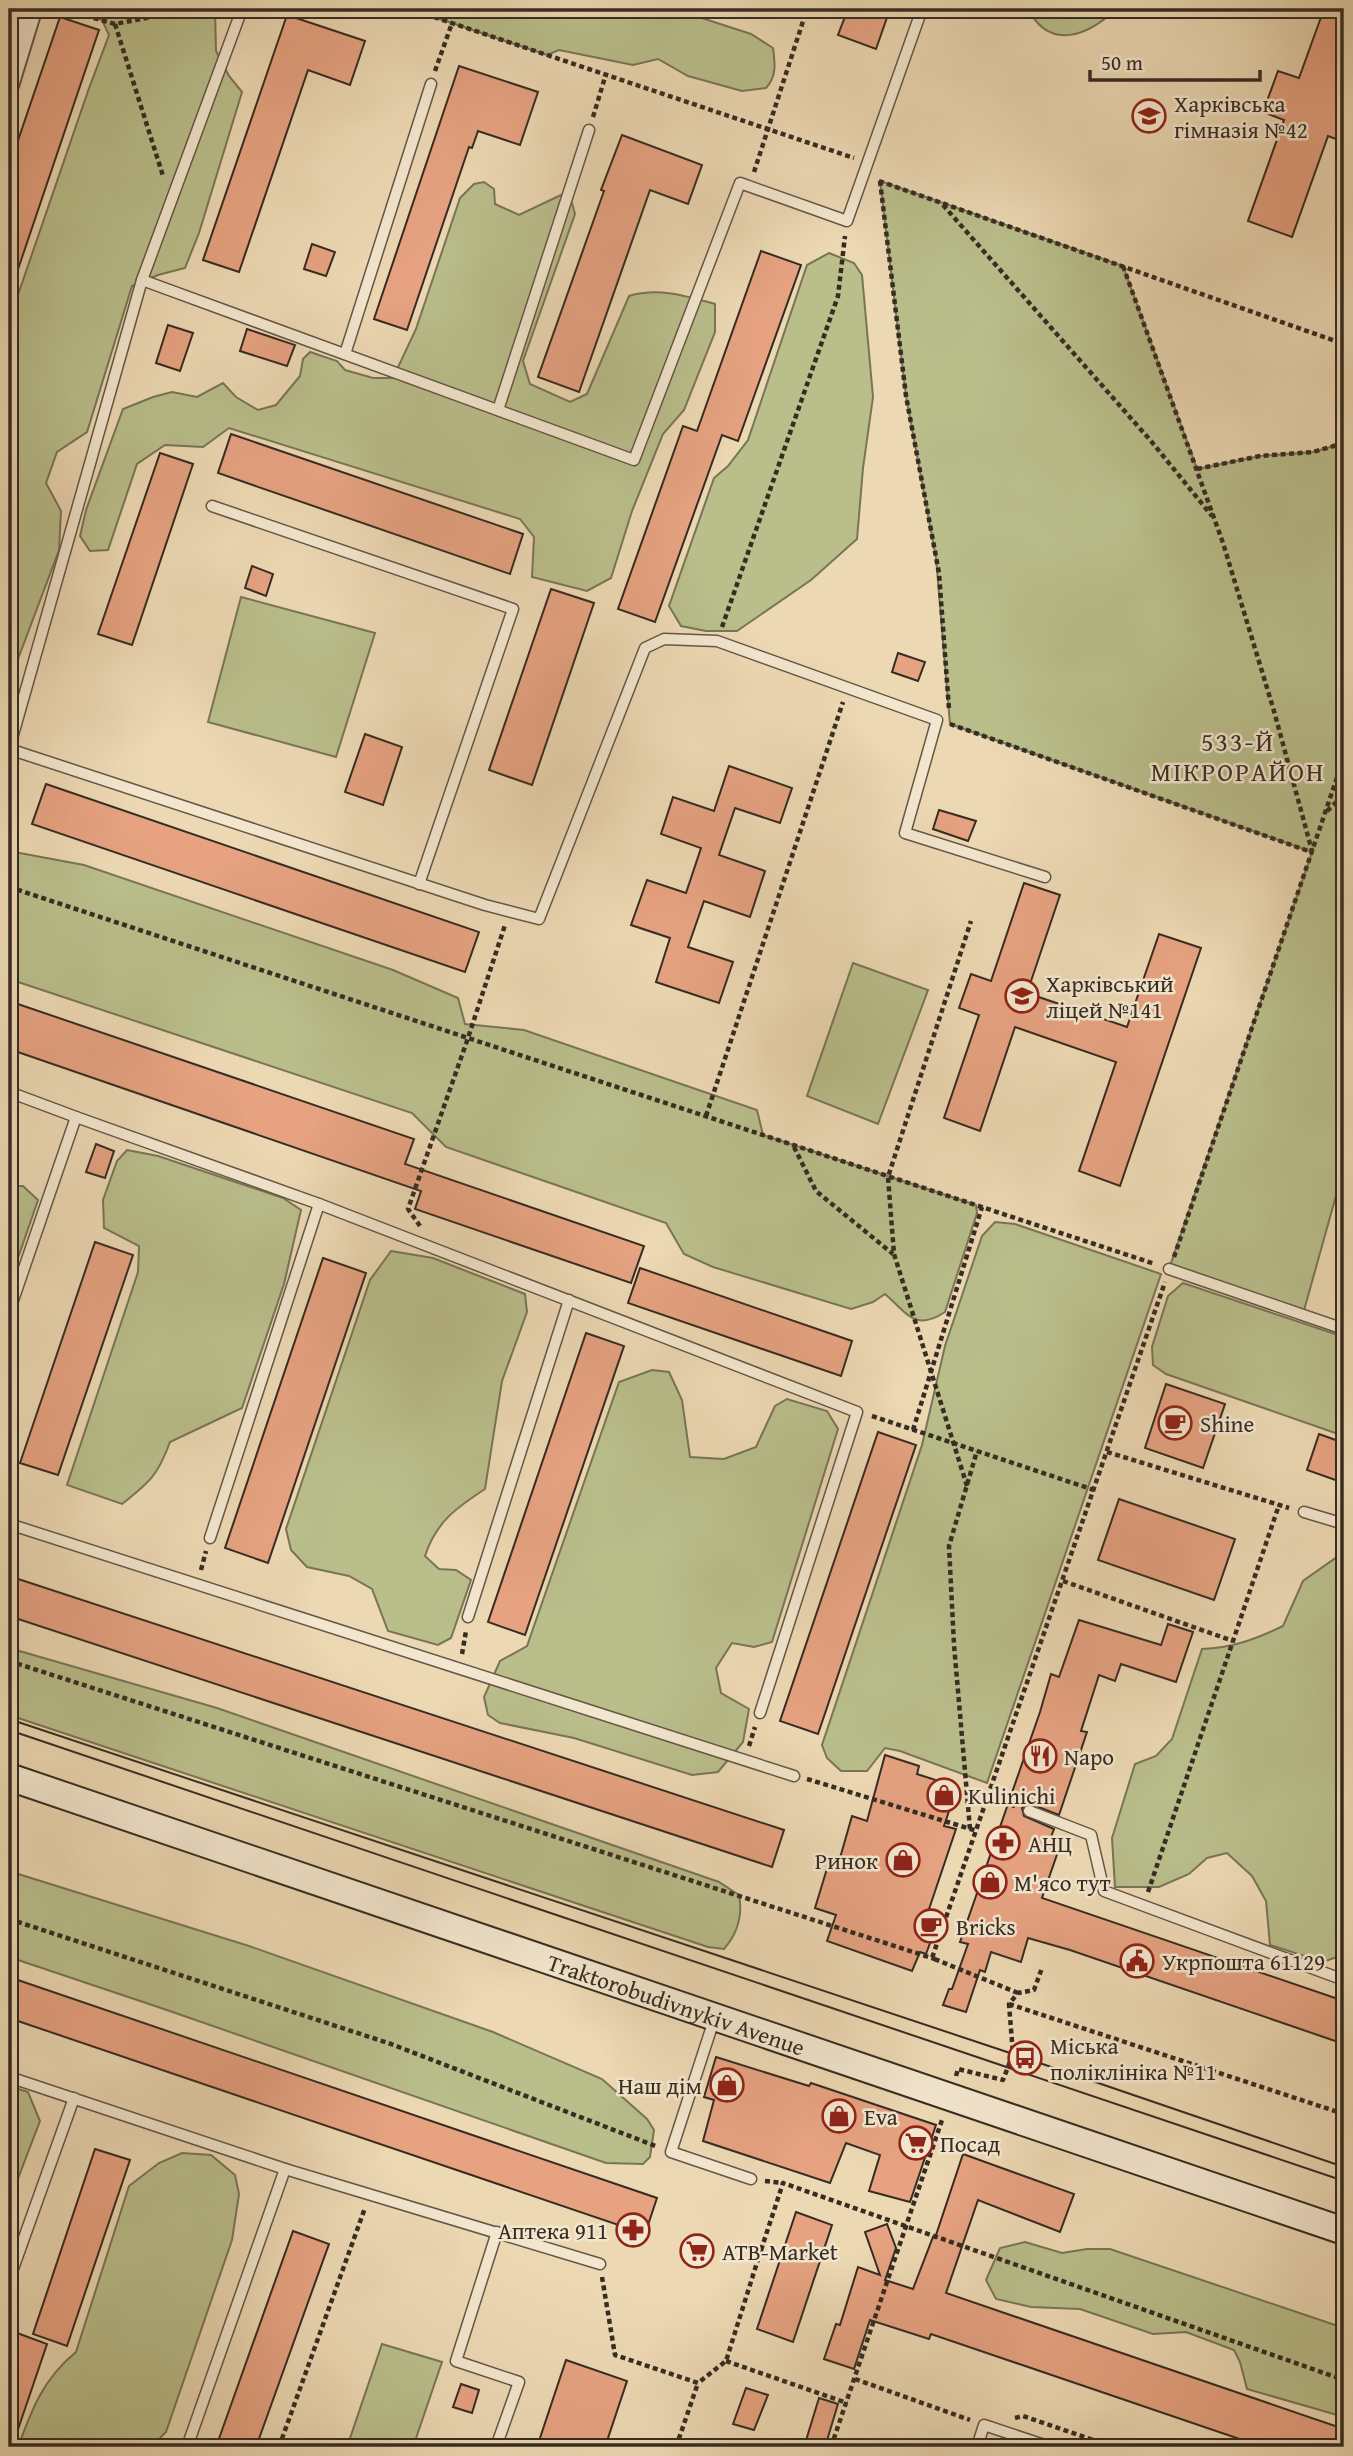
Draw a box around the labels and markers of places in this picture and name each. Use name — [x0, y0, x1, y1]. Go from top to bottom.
place label: Харківська гімназія №42 — [1174, 87, 1308, 146]
school or university icon: Харківська гімназія №42 — [1130, 97, 1168, 135]
place label: Харківський ліцей №141 — [1046, 967, 1174, 1026]
school or university icon: Харківський ліцей №141 — [1003, 977, 1041, 1015]
cafe icon: Shine — [1156, 1404, 1194, 1442]
place label: Shine — [1200, 1407, 1254, 1440]
restaurant icon: Napo — [1021, 1737, 1059, 1775]
place label: Napo — [1064, 1740, 1114, 1773]
shop icon: Kulinichi — [925, 1776, 963, 1814]
place label: Kulinichi — [968, 1779, 1056, 1812]
pharmacy icon: АНЦ — [984, 1824, 1022, 1862]
place label: АНЦ — [1028, 1827, 1072, 1860]
shop icon: Ринок — [884, 1841, 922, 1879]
place label: Ринок — [815, 1844, 878, 1877]
shop icon: М'ясо тут — [971, 1863, 1009, 1901]
place label: М'ясо тут — [1014, 1866, 1111, 1899]
cafe icon: Bricks — [912, 1907, 950, 1945]
place label: Bricks — [956, 1910, 1016, 1943]
public building icon: Укрпошта 61129 — [1118, 1942, 1156, 1980]
place label: Укрпошта 61129 — [1162, 1945, 1325, 1978]
place label: Міська поліклініка №11 — [1050, 2029, 1217, 2088]
bus stop icon: Міська поліклініка №11 — [1006, 2039, 1044, 2077]
shop icon: Наш дім — [708, 2066, 746, 2104]
place label: Наш дім — [618, 2069, 702, 2102]
shop icon: Eva — [820, 2097, 858, 2135]
place label: Eva — [864, 2100, 898, 2133]
supermarket icon: Посад — [897, 2124, 935, 2162]
place label: Посад — [940, 2127, 1001, 2160]
pharmacy icon: Аптека 911 — [614, 2211, 652, 2249]
place label: Аптека 911 — [498, 2214, 608, 2247]
supermarket icon: ATB-Market — [678, 2232, 716, 2270]
place label: ATB-Market — [722, 2235, 838, 2268]

